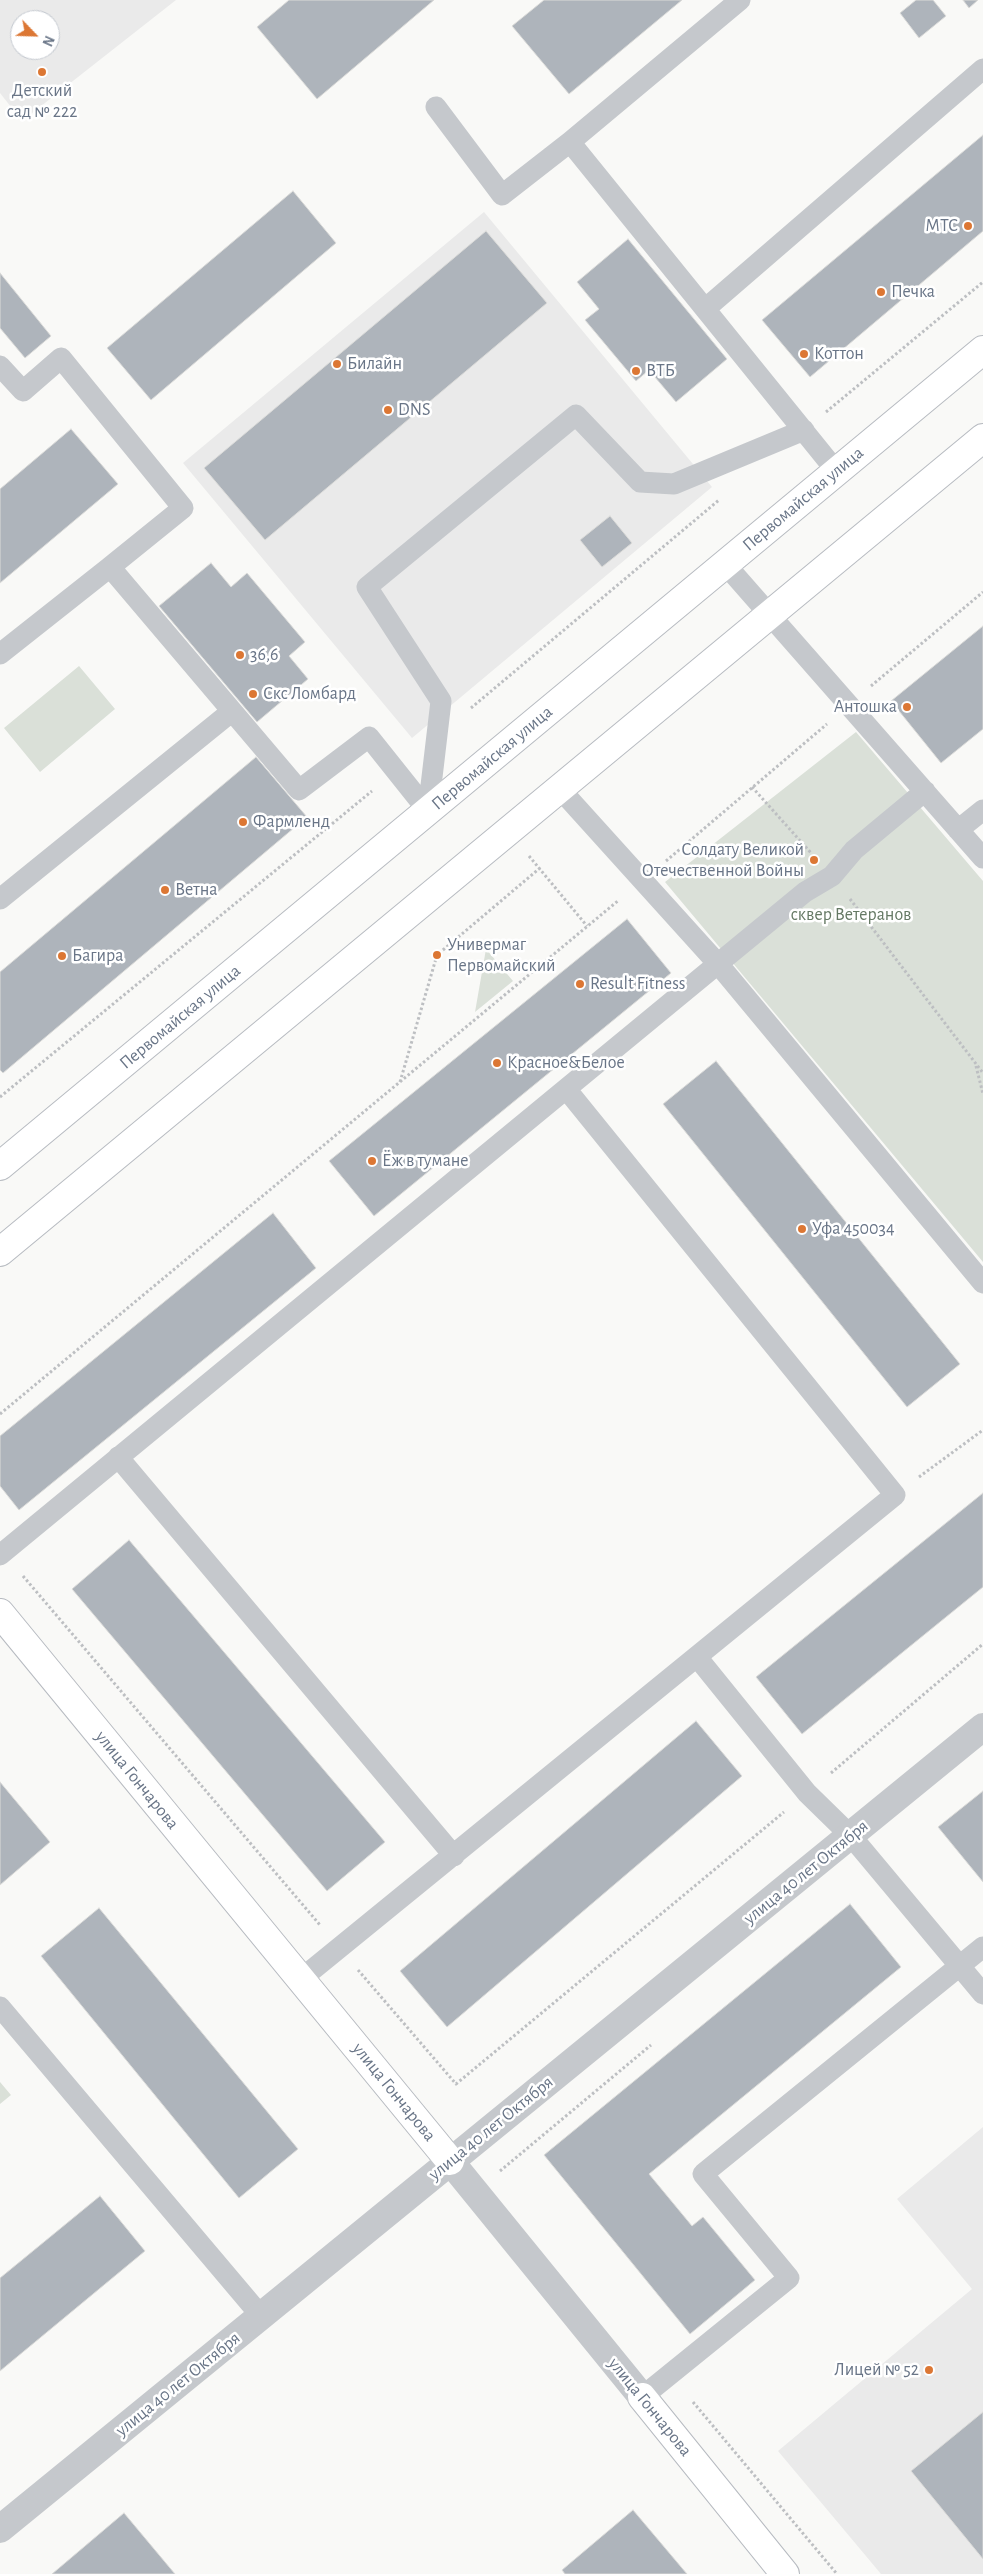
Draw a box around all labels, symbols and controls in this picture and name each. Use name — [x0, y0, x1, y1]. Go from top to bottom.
north arrow — [10, 10, 60, 60]
text: N — [39, 33, 56, 48]
marker: Детский сад № 222 — [36, 66, 48, 78]
place label: Детский сад № 222 — [7, 80, 77, 122]
place label: МТС — [925, 215, 958, 237]
marker: МТС — [962, 220, 974, 232]
place label: Печка — [891, 281, 935, 303]
marker: Печка — [875, 286, 887, 298]
place label: Коттон — [814, 343, 864, 365]
marker: Коттон — [798, 348, 810, 360]
place label: Билайн — [347, 353, 402, 375]
marker: Билайн — [331, 358, 343, 370]
place label: ВТБ — [646, 360, 675, 382]
marker: ВТБ — [630, 365, 642, 377]
place label: DNS — [398, 399, 430, 421]
marker: DNS — [382, 404, 394, 416]
street label: Первомайская улица — [738, 442, 868, 556]
place label: 36,6 — [250, 644, 278, 666]
marker: 36,6 — [234, 649, 246, 661]
place label: Скс Ломбард — [263, 683, 356, 705]
marker: Скс Ломбард — [247, 688, 259, 700]
place label: Антошка — [834, 696, 897, 718]
street label: Первомайская улица — [427, 701, 557, 815]
marker: Антошка — [901, 701, 913, 713]
place label: Фармленд — [253, 811, 330, 833]
marker: Фармленд — [237, 816, 249, 828]
place label: Солдату Великой Отечественной Войны — [642, 839, 804, 882]
marker: Солдату Великой Отечественной Войны — [808, 854, 820, 866]
place label: Ветна — [175, 879, 218, 901]
marker: Ветна — [159, 884, 171, 896]
park label: сквер Ветеранов — [791, 904, 911, 926]
place label: Универмаг Первомайский — [447, 934, 556, 976]
place label: Багира — [72, 945, 123, 967]
marker: Универмаг Первомайский — [431, 949, 443, 961]
marker: Багира — [56, 950, 68, 962]
street label: Первомайская улица — [115, 960, 245, 1074]
place label: Result Fitness — [590, 973, 685, 995]
marker: Result Fitness — [574, 978, 586, 990]
place label: Красное&Белое — [507, 1052, 625, 1074]
marker: Красное&Белое — [491, 1057, 503, 1069]
place label: Ёж в тумане — [382, 1150, 469, 1172]
marker: Ёж в тумане — [366, 1155, 378, 1167]
place label: Уфа 450034 — [812, 1218, 895, 1240]
marker: Уфа 450034 — [796, 1223, 808, 1235]
street label: улица Гончарова — [91, 1726, 183, 1834]
street label: улица 40 лет Октября — [739, 1815, 873, 1929]
street label: улица Гончарова — [348, 2038, 440, 2146]
street label: улица 40 лет Октября — [424, 2071, 558, 2185]
street label: улица 40 лет Октября — [111, 2327, 245, 2441]
street label: улица Гончарова — [604, 2353, 696, 2461]
place label: Лицей № 52 — [834, 2359, 919, 2381]
marker: Лицей № 52 — [923, 2364, 935, 2376]

